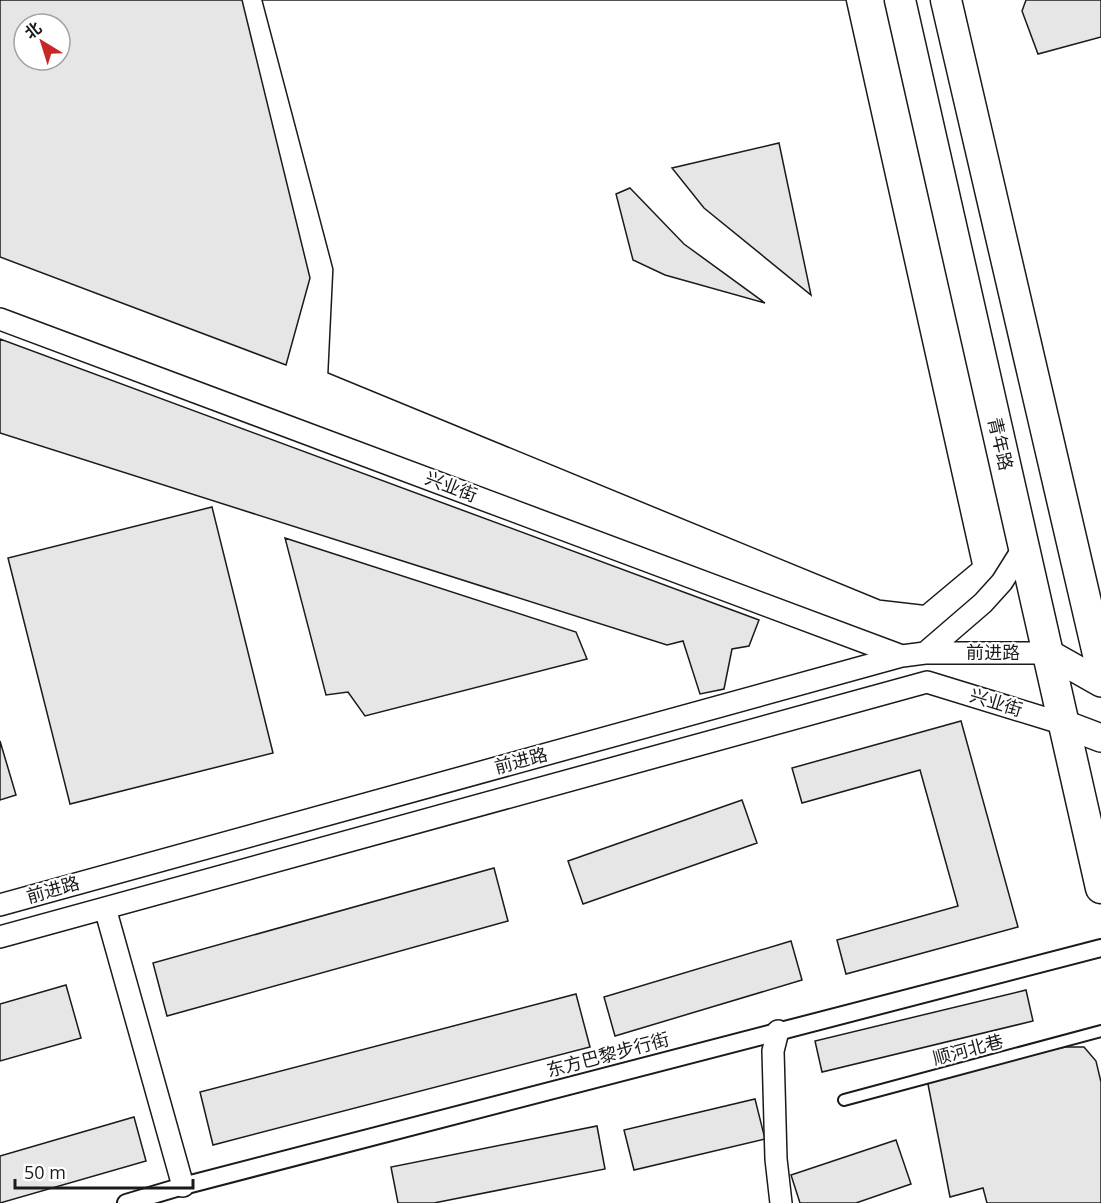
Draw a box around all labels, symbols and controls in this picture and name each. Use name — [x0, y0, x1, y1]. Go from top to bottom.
north arrow — [12, 12, 72, 72]
text: 北 — [20, 17, 46, 44]
street label: 青年路 — [983, 415, 1019, 473]
street label: 兴业街 — [422, 465, 481, 507]
street label: 前进路 — [966, 640, 1020, 664]
street label: 兴业街 — [967, 683, 1026, 721]
street label: 前进路 — [492, 741, 550, 779]
street label: 前进路 — [23, 870, 82, 908]
street label: 东方巴黎步行街 — [544, 1026, 672, 1082]
street label: 顺河北巷 — [930, 1028, 1006, 1070]
scale bar — [15, 1152, 194, 1190]
text: 50 m — [24, 1160, 66, 1184]

